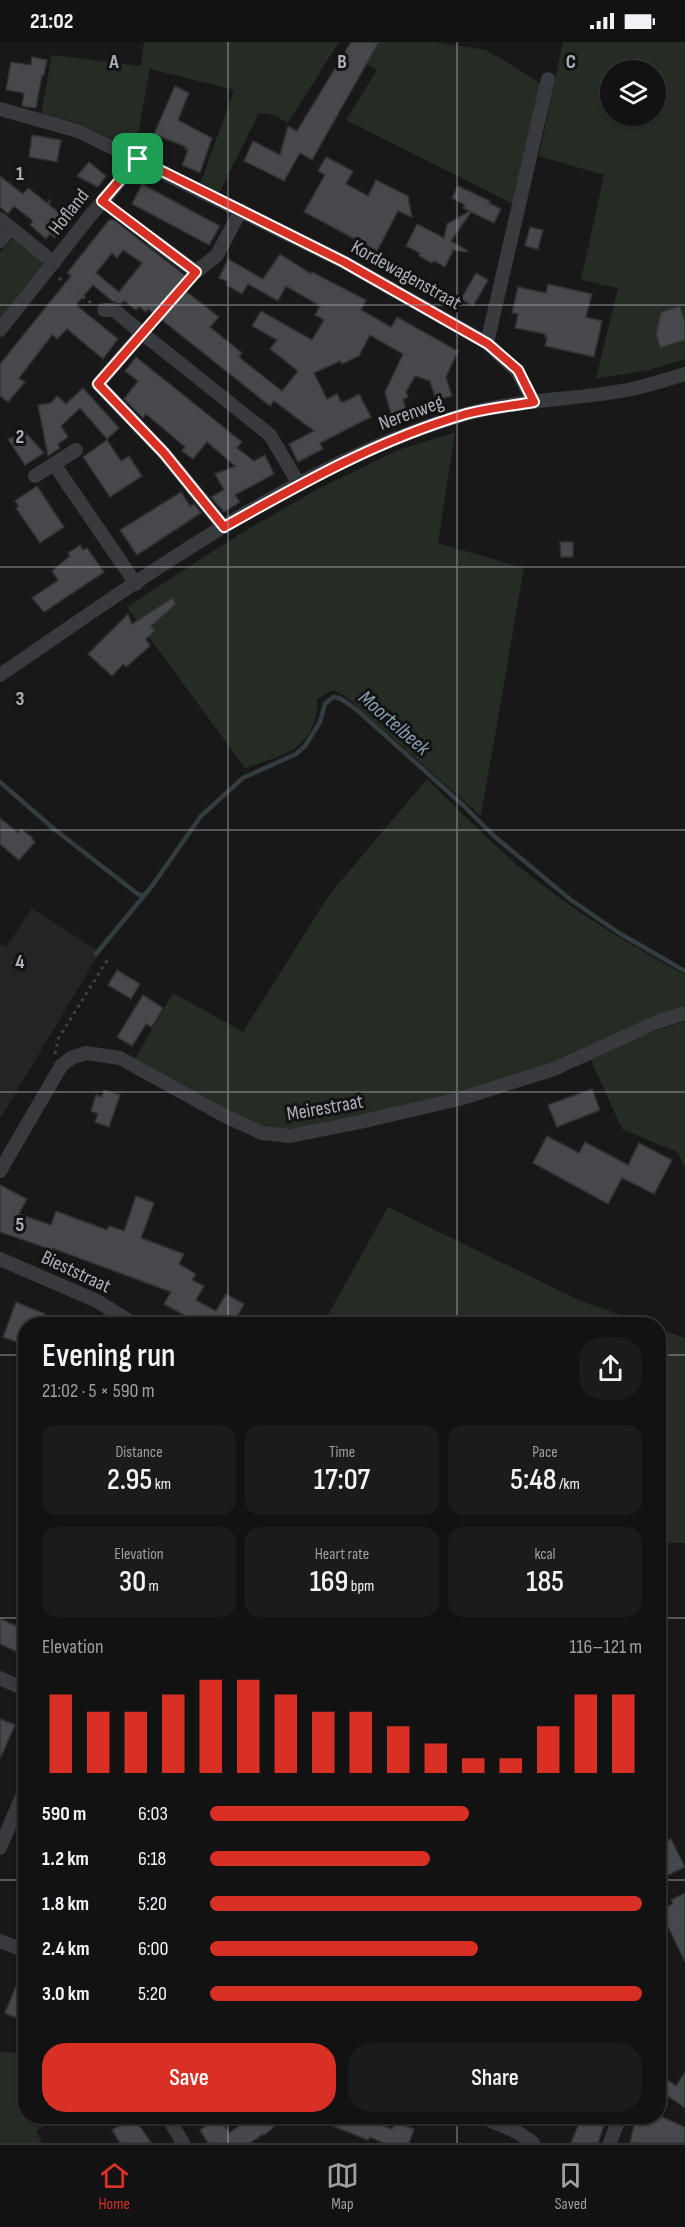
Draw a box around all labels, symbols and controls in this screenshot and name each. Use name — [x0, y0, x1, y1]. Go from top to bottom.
text: 21:02 — [30, 8, 73, 35]
text: A — [108, 50, 119, 74]
text: B — [337, 50, 347, 74]
text: C — [566, 50, 576, 74]
map controls — [600, 60, 666, 126]
button: layers — [600, 60, 666, 126]
pin — [112, 133, 163, 184]
icon: arrive — [121, 142, 154, 175]
text: 1 — [16, 162, 24, 186]
street label: Hofland — [44, 184, 94, 240]
street label: Kordewagenstraat — [347, 235, 465, 315]
street label: Nerenweg — [375, 390, 447, 436]
text: 2 — [16, 425, 24, 449]
water label: Moortelbeek — [353, 685, 436, 762]
text: 3 — [16, 687, 25, 711]
text: 4 — [15, 950, 25, 974]
street label: Meirestraat — [285, 1089, 365, 1127]
text: 5 — [16, 1213, 25, 1237]
street label: Bieststraat — [37, 1245, 115, 1299]
text: Evening run — [42, 1336, 176, 1376]
button: share — [579, 1337, 642, 1400]
text: 21:02 · 5 × 590 m — [42, 1379, 155, 1403]
text: Distance — [115, 1443, 163, 1462]
text: Time — [329, 1443, 355, 1462]
text: Pace — [532, 1443, 558, 1462]
text: 2.95 — [107, 1462, 152, 1498]
text: 17:07 — [314, 1462, 370, 1498]
text: 5:48 — [510, 1462, 556, 1498]
text: km — [152, 1475, 171, 1494]
text: /km — [556, 1475, 580, 1494]
text: Elevation — [114, 1545, 164, 1564]
text: Heart rate — [315, 1545, 369, 1564]
text: kcal — [534, 1545, 556, 1564]
text: 30 — [119, 1564, 146, 1600]
text: 169 — [310, 1564, 348, 1600]
text: 185 — [526, 1564, 564, 1600]
text: m — [146, 1577, 159, 1596]
text: bpm — [348, 1577, 374, 1596]
text: Elevation — [42, 1635, 104, 1659]
text: 116–121 m — [570, 1635, 642, 1659]
text: 590 m — [42, 1802, 86, 1826]
text: 6:03 — [138, 1802, 168, 1826]
text: 1.2 km — [42, 1847, 89, 1871]
text: 6:18 — [138, 1847, 166, 1871]
text: 1.8 km — [42, 1892, 89, 1916]
text: 5:20 — [138, 1892, 167, 1916]
text: 2.4 km — [42, 1937, 90, 1961]
text: 6:00 — [138, 1937, 168, 1961]
text: 3.0 km — [42, 1982, 89, 2006]
text: 5:20 — [138, 1982, 167, 2006]
button: Save — [42, 2043, 336, 2112]
button: Share — [348, 2043, 642, 2112]
tab: Home — [98, 2159, 131, 2214]
tab: Map — [326, 2159, 359, 2214]
tab: Saved — [554, 2159, 587, 2214]

